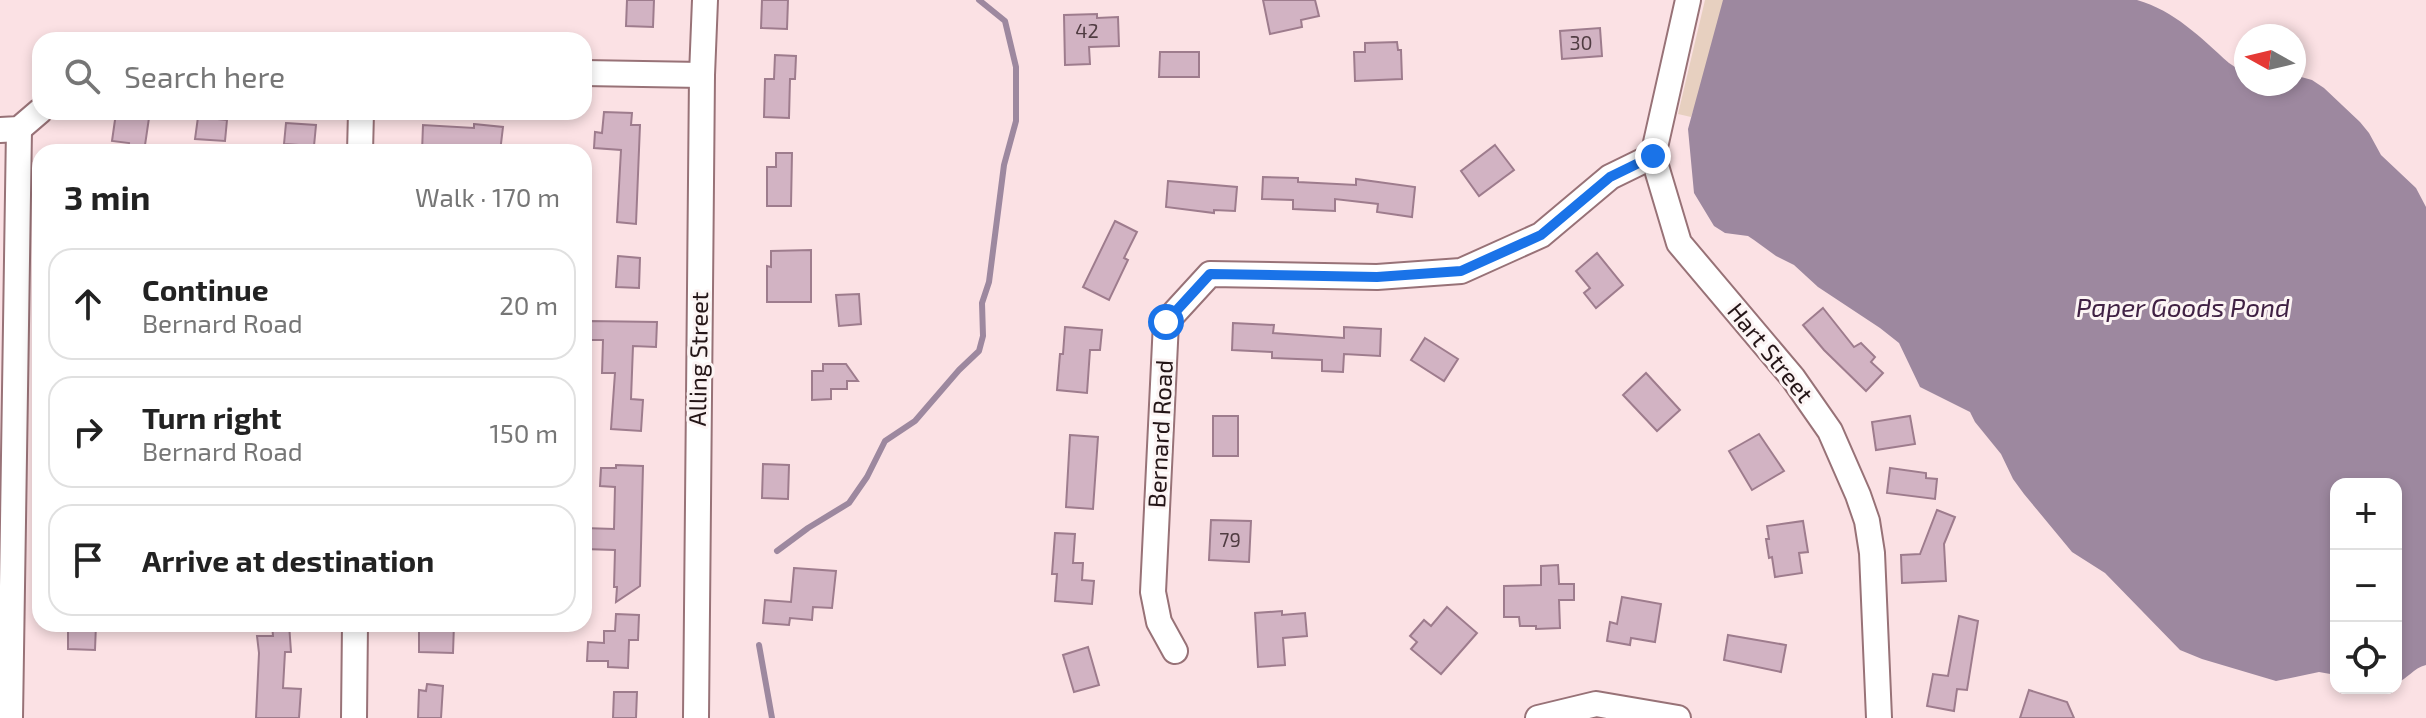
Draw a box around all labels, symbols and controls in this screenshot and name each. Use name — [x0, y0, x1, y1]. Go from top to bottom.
house number: 42 — [1075, 18, 1099, 42]
north arrow — [2234, 24, 2306, 96]
house number: 30 — [1569, 30, 1593, 54]
search box — [32, 32, 592, 120]
icon: search — [60, 54, 104, 98]
text: Search here — [124, 58, 285, 94]
route end — [1635, 138, 1671, 174]
text: 3 min — [64, 176, 150, 217]
text: Walk · 170 m — [415, 181, 560, 212]
text: Continue — [142, 271, 269, 307]
icon: ahead — [66, 282, 110, 326]
text: 20 m — [499, 289, 558, 320]
street label: Alling Street — [682, 291, 713, 426]
water label: Paper Goods Pond — [2076, 291, 2290, 322]
street label: Hart Street — [1722, 296, 1820, 408]
route start — [1148, 304, 1184, 340]
text: Bernard Road — [142, 307, 303, 338]
street label: Bernard Road — [1141, 359, 1178, 509]
text: Turn right — [142, 399, 282, 435]
icon: right — [66, 410, 110, 454]
text: 150 m — [489, 417, 558, 448]
text: Bernard Road — [142, 435, 303, 466]
map controls — [2330, 478, 2402, 694]
button: + — [2330, 478, 2402, 550]
house number: 79 — [1219, 527, 1241, 551]
icon: arrive — [66, 538, 110, 582]
text: Arrive at destination — [142, 542, 434, 578]
button: − — [2330, 550, 2402, 622]
button: locate — [2330, 622, 2402, 694]

